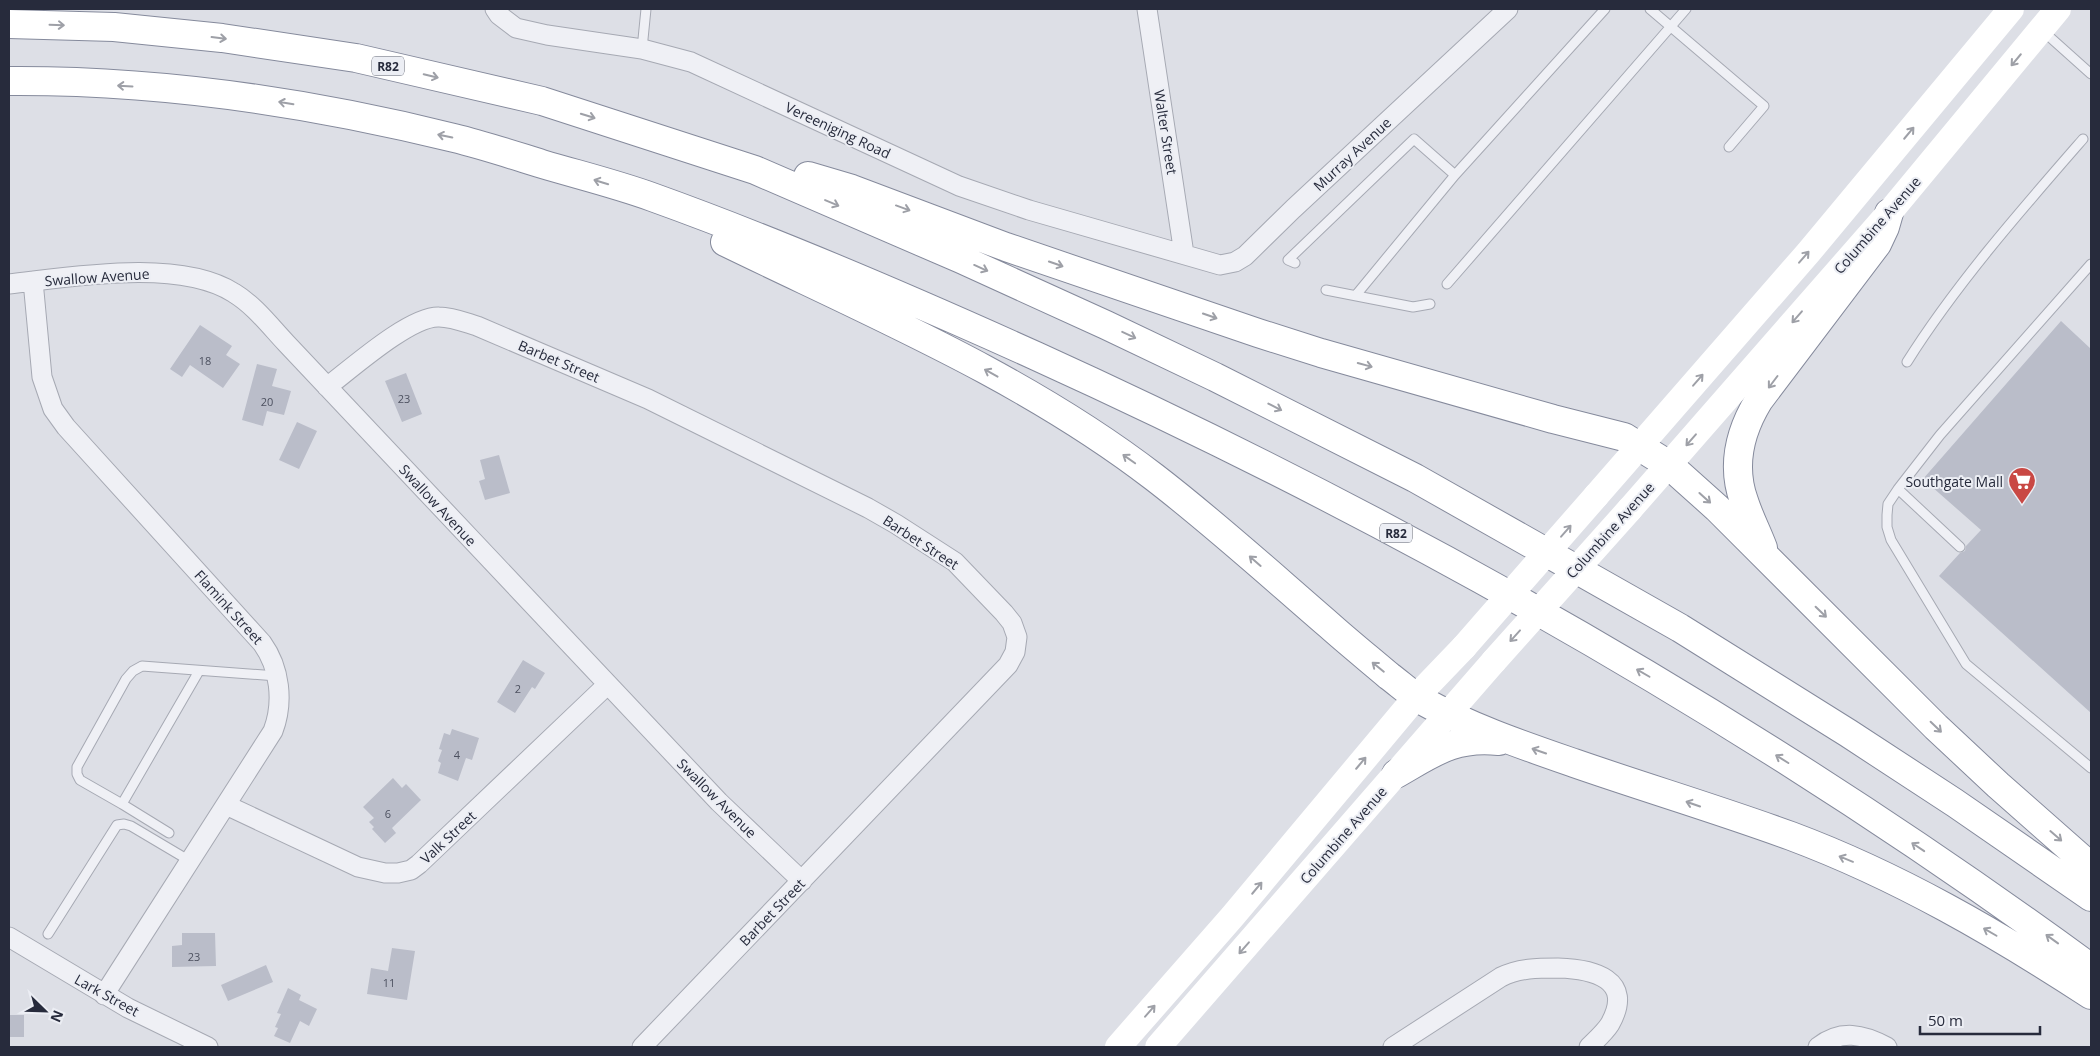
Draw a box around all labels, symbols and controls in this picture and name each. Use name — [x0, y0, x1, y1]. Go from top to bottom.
one-way arrow — [49, 21, 65, 30]
one-way arrow — [211, 33, 227, 43]
one-way arrow — [2011, 54, 2022, 67]
road number: R82 — [372, 56, 404, 76]
one-way arrow — [422, 72, 438, 81]
one-way arrow — [117, 81, 133, 90]
street label: Walter Street — [1150, 88, 1182, 176]
street label: Vereeniging Road — [782, 97, 894, 163]
one-way arrow — [279, 98, 295, 108]
one-way arrow — [580, 112, 596, 121]
street label: Murray Avenue — [1309, 113, 1395, 195]
one-way arrow — [1903, 126, 1914, 139]
one-way arrow — [438, 131, 454, 140]
street label: Columbine Avenue — [1829, 172, 1925, 278]
one-way arrow — [594, 176, 610, 186]
one-way arrow — [824, 199, 839, 208]
one-way arrow — [895, 204, 910, 213]
one-way arrow — [1799, 251, 1810, 264]
one-way arrow — [1048, 259, 1064, 269]
one-way arrow — [973, 263, 988, 273]
street label: Swallow Avenue — [44, 264, 150, 290]
one-way arrow — [1792, 311, 1803, 324]
one-way arrow — [1201, 312, 1217, 322]
one-way arrow — [1121, 331, 1136, 341]
street label: Barbet Street — [515, 335, 603, 387]
house number: 18 — [199, 353, 211, 368]
one-way arrow — [1356, 361, 1372, 370]
one-way arrow — [983, 368, 998, 378]
one-way arrow — [1692, 374, 1703, 387]
one-way arrow — [1767, 375, 1778, 388]
house number: 23 — [398, 391, 410, 406]
house number: 20 — [261, 394, 273, 409]
one-way arrow — [1267, 403, 1282, 412]
one-way arrow — [1686, 433, 1697, 446]
one-way arrow — [1122, 454, 1136, 464]
street label: Swallow Avenue — [395, 460, 481, 550]
supermarket icon: Southgate Mall — [2007, 466, 2037, 505]
place label: Southgate Mall — [1905, 472, 2003, 491]
street label: Columbine Avenue — [1562, 478, 1658, 582]
one-way arrow — [1699, 492, 1712, 504]
street label: Barbet Street — [879, 510, 963, 574]
road number: R82 — [1380, 524, 1412, 542]
one-way arrow — [1560, 524, 1571, 537]
one-way arrow — [1248, 555, 1261, 567]
street label: Flamink Street — [191, 566, 267, 648]
one-way arrow — [1815, 606, 1827, 618]
one-way arrow — [1510, 630, 1521, 643]
one-way arrow — [1372, 661, 1385, 672]
one-way arrow — [1637, 668, 1651, 678]
house number: 2 — [515, 681, 521, 696]
one-way arrow — [1930, 721, 1942, 733]
one-way arrow — [1532, 746, 1547, 755]
house number: 4 — [454, 747, 461, 762]
one-way arrow — [1775, 753, 1789, 763]
street label: Swallow Avenue — [673, 754, 761, 842]
one-way arrow — [1355, 757, 1366, 770]
street label: Columbine Avenue — [1295, 782, 1391, 888]
one-way arrow — [1685, 798, 1701, 808]
house number: 6 — [385, 806, 391, 821]
street label: Valk Street — [416, 806, 480, 868]
one-way arrow — [2050, 830, 2063, 842]
one-way arrow — [1911, 842, 1925, 852]
one-way arrow — [1838, 853, 1853, 862]
street label: Barbet Street — [735, 874, 809, 950]
one-way arrow — [1251, 881, 1262, 894]
one-way arrow — [1984, 927, 1998, 937]
one-way arrow — [2045, 934, 2059, 944]
one-way arrow — [1238, 942, 1250, 955]
house number: 23 — [188, 949, 200, 964]
street label: Lark Street — [71, 970, 143, 1020]
house number: 11 — [383, 975, 395, 990]
north arrow — [20, 986, 70, 1036]
one-way arrow — [1145, 1004, 1156, 1017]
scale bar — [1920, 1004, 2040, 1036]
text: N — [46, 1007, 68, 1025]
text: 50 m — [1928, 1010, 1963, 1030]

